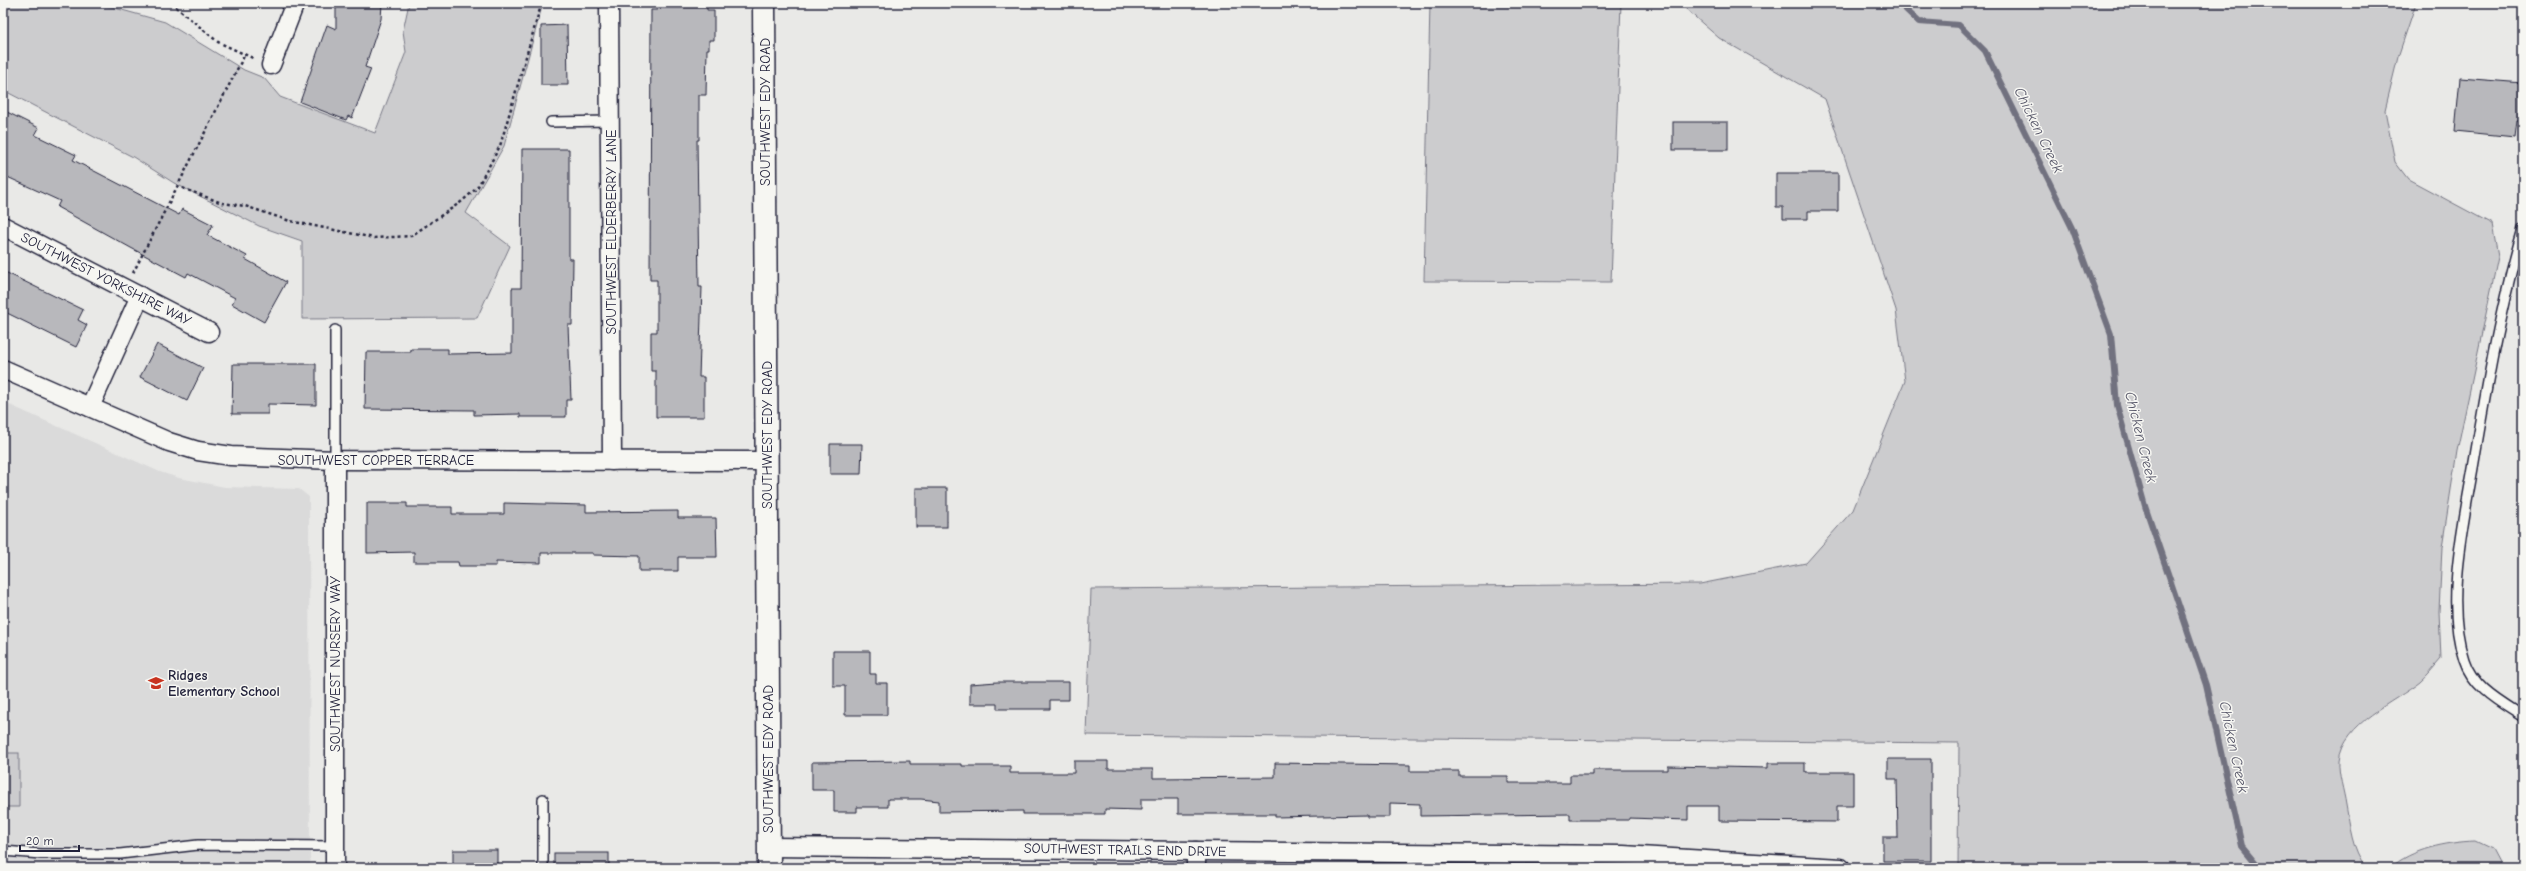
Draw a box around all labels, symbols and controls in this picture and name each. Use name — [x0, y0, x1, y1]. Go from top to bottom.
street label: SOUTHWEST EDY ROAD — [757, 38, 774, 186]
water label: Chicken Creek — [2010, 84, 2068, 176]
street label: SOUTHWEST ELDERBERRY LANE — [603, 130, 620, 334]
street label: SOUTHWEST YORKSHIRE WAY — [18, 229, 195, 330]
street label: SOUTHWEST EDY ROAD — [759, 361, 776, 509]
water label: Chicken Creek — [2121, 390, 2161, 485]
street label: SOUTHWEST COPPER TERRACE — [278, 452, 474, 469]
street label: SOUTHWEST NURSERY WAY — [327, 575, 344, 752]
place label: Ridges Elementary School — [168, 667, 280, 700]
school or university icon: Ridges Elementary School — [147, 674, 165, 692]
street label: SOUTHWEST EDY ROAD — [760, 685, 777, 833]
water label: Chicken Creek — [2216, 700, 2253, 795]
scale bar — [20, 827, 79, 853]
text: 20 m — [26, 834, 54, 848]
street label: SOUTHWEST TRAILS END DRIVE — [1024, 840, 1226, 860]

